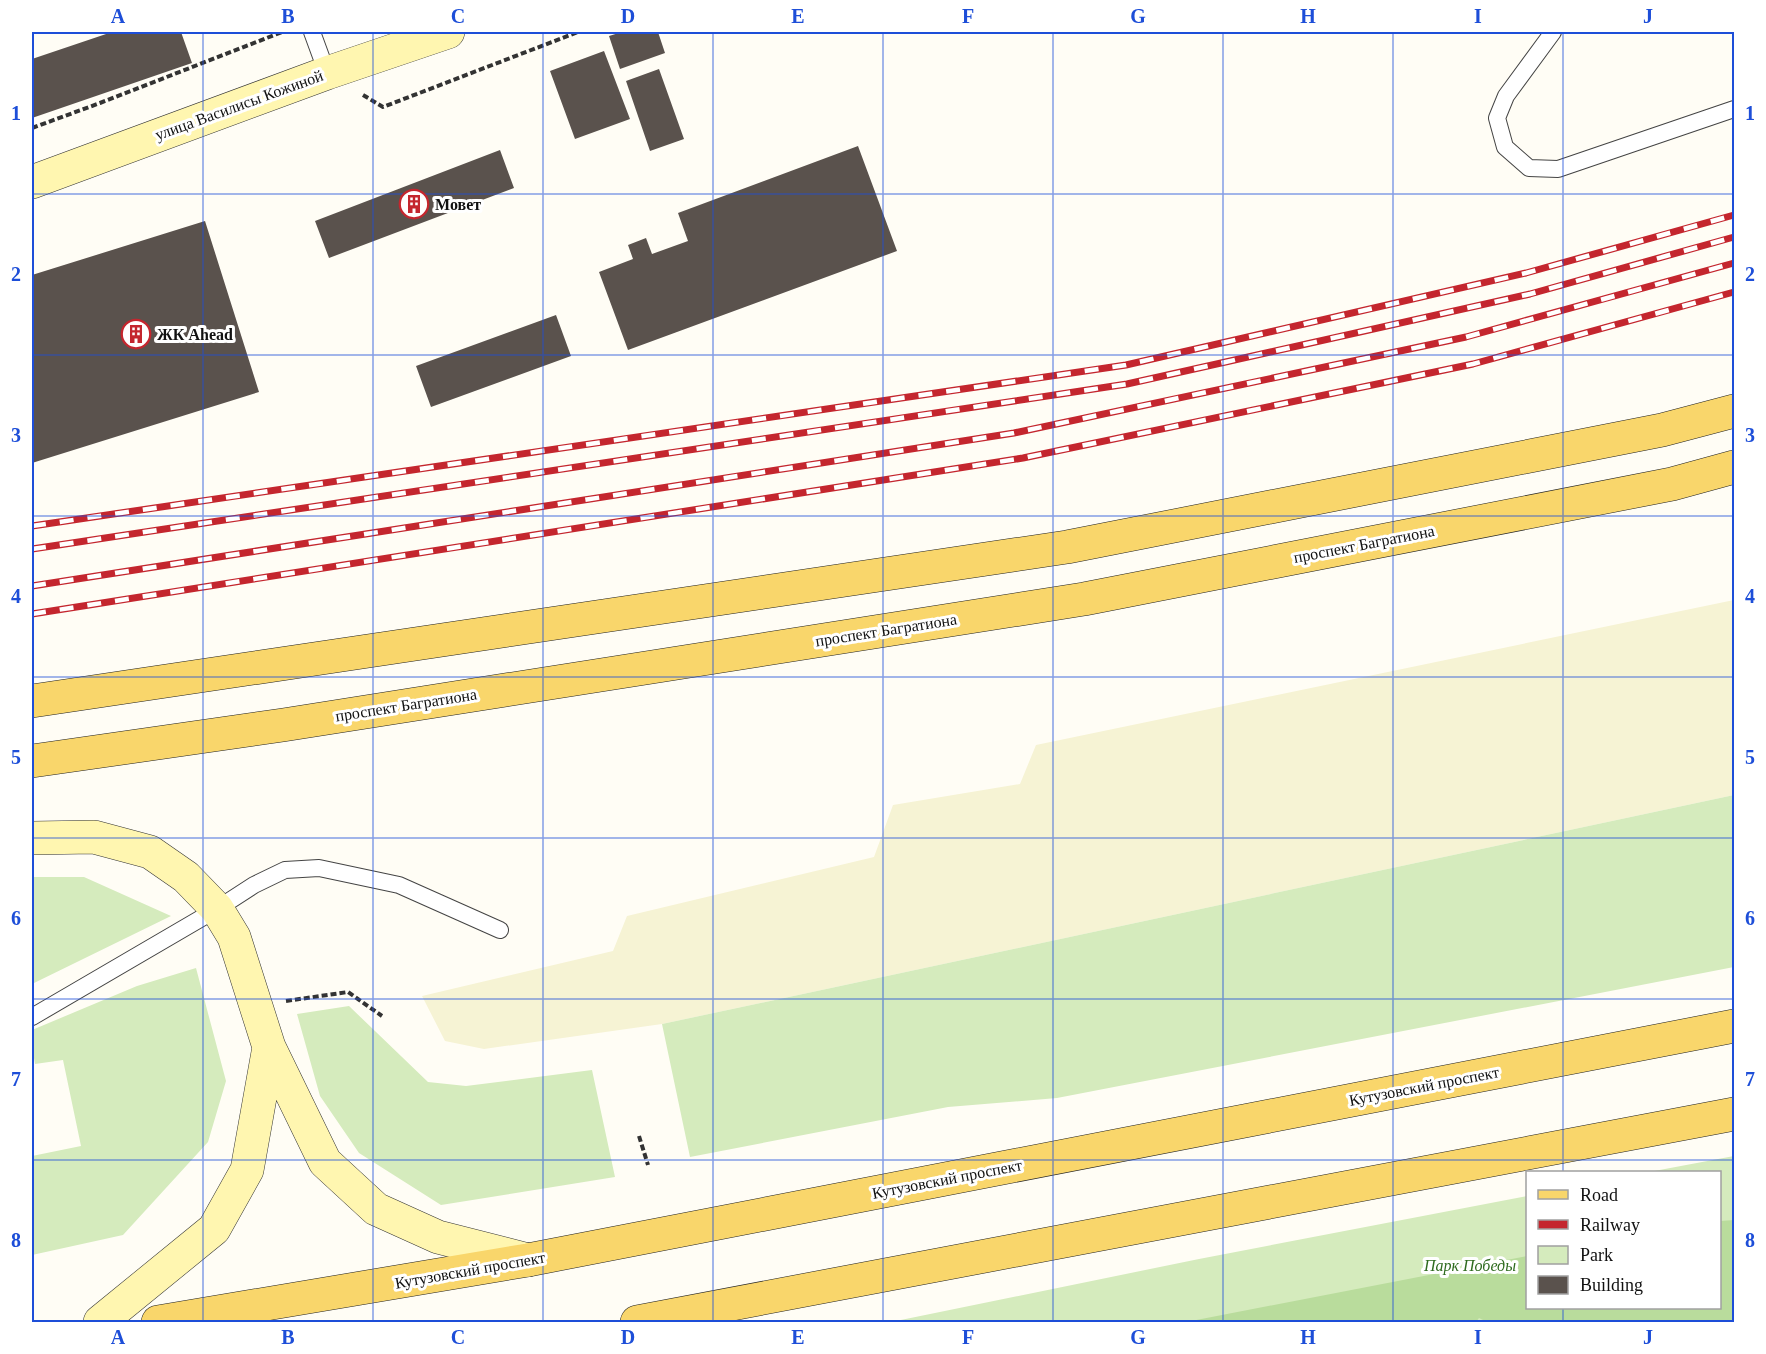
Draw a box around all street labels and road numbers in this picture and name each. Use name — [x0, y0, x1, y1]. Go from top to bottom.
street label: улица Василисы Кожиной — [153, 66, 326, 144]
street label: проспект Багратиона — [1292, 522, 1436, 567]
street label: проспект Багратиона — [814, 610, 958, 651]
street label: проспект Багратиона — [334, 685, 478, 726]
street label: Кутузовский проспект — [1348, 1063, 1501, 1110]
street label: Кутузовский проспект — [871, 1156, 1024, 1203]
street label: Кутузовский проспект — [394, 1248, 547, 1293]

